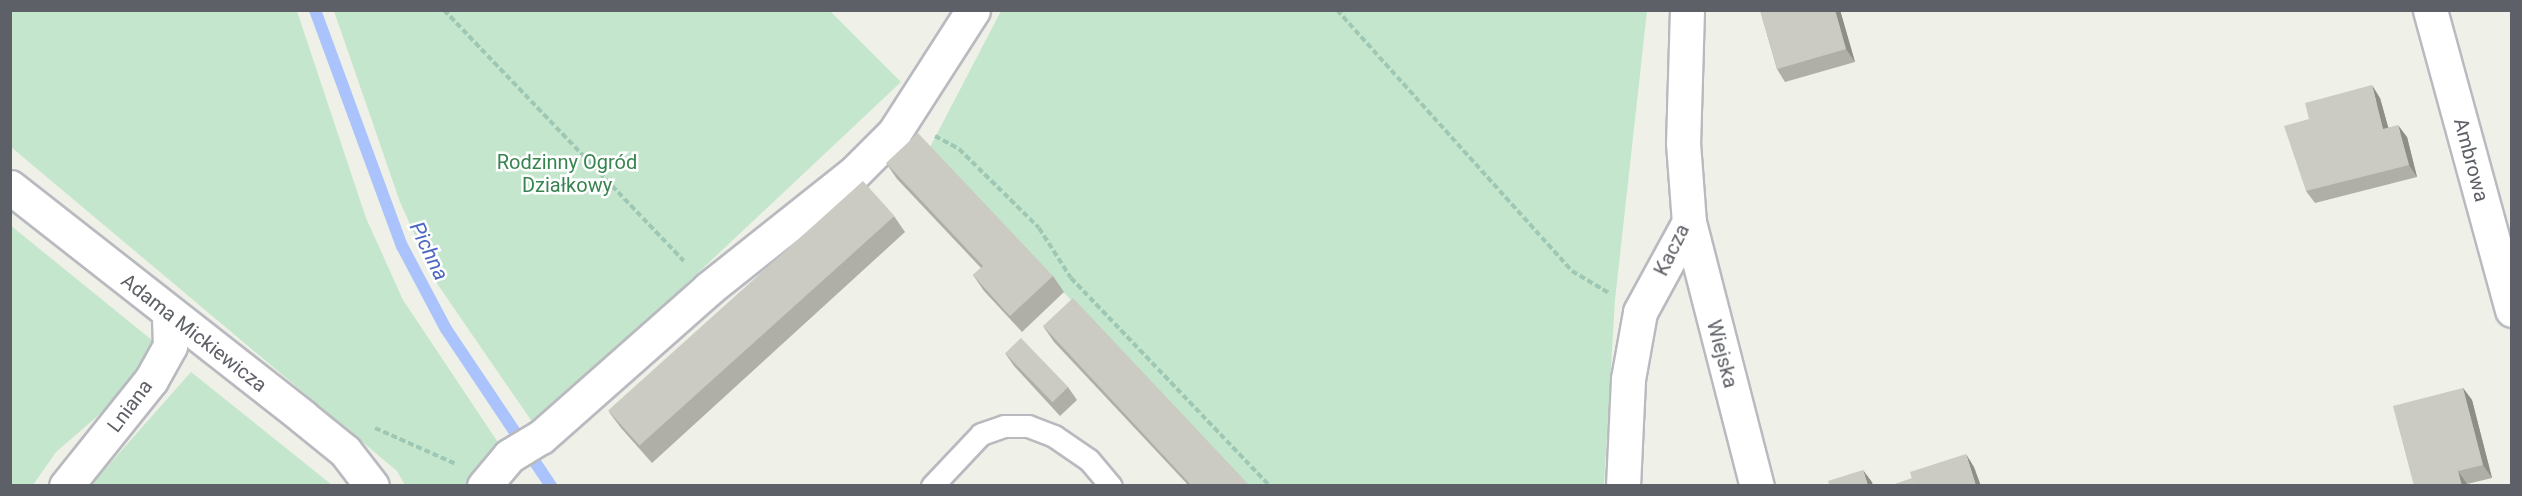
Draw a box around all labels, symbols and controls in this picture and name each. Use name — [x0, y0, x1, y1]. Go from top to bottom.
street label: Ambrowa — [2448, 115, 2494, 205]
park label: Rodzinny Ogród Działkowy — [497, 151, 637, 198]
water label: Pichna — [404, 218, 454, 284]
street label: Kacza — [1649, 220, 1695, 280]
street label: Adama Mickiewicza — [116, 269, 272, 397]
street label: Wiejska — [1701, 317, 1743, 391]
street label: Lniana — [103, 375, 157, 437]

